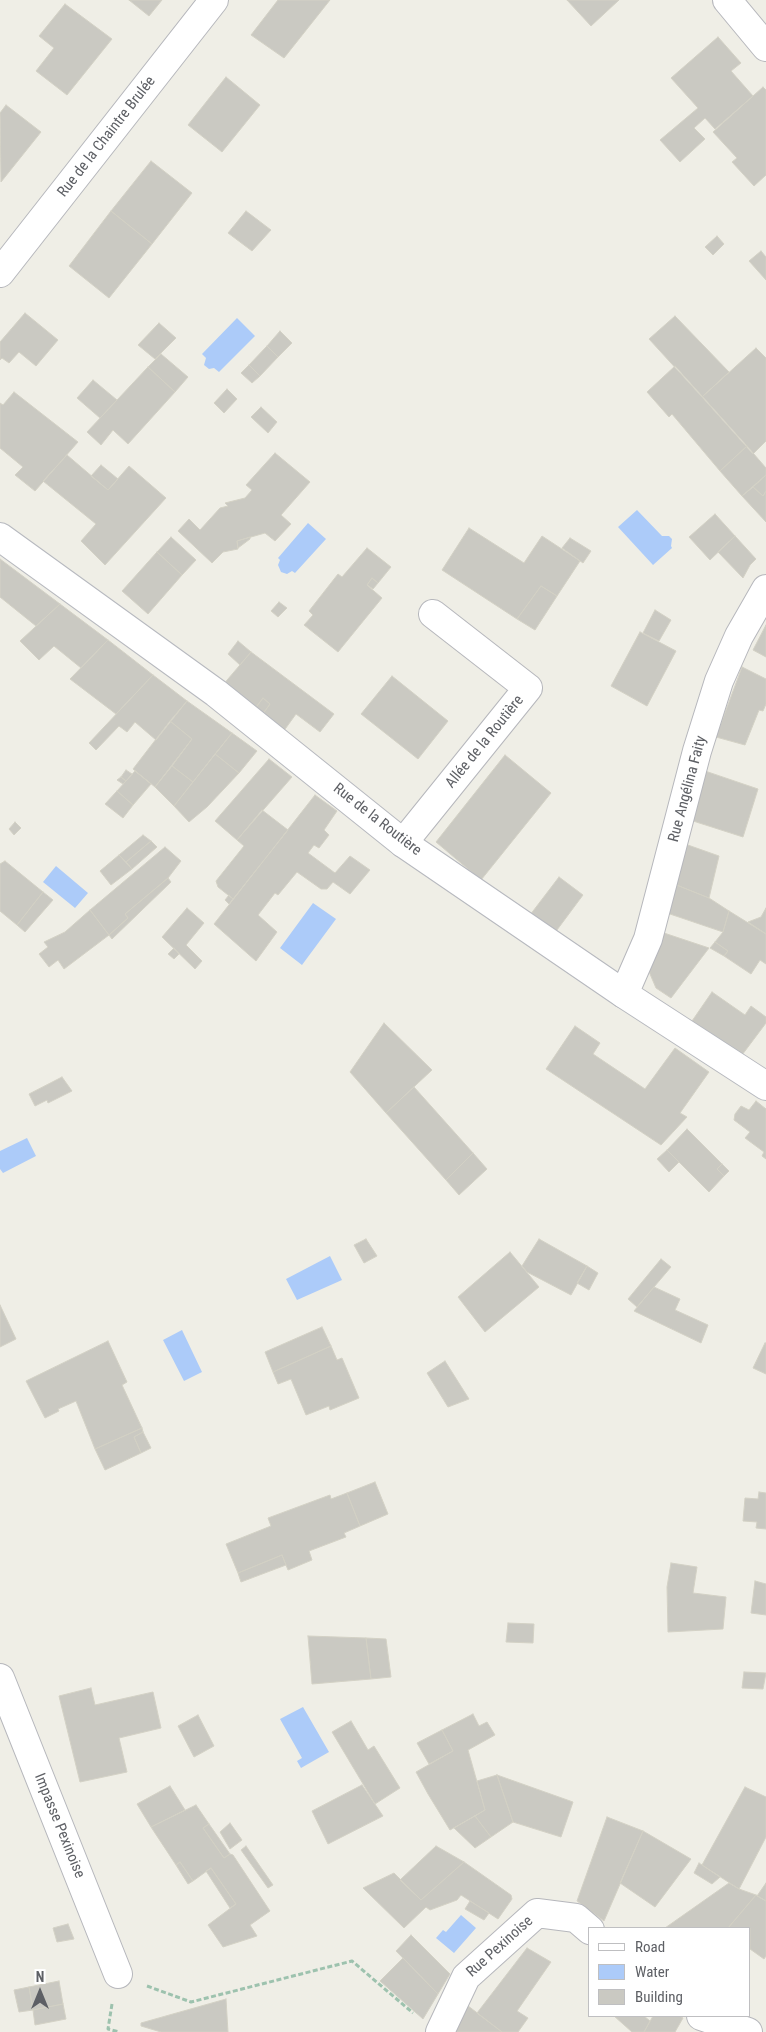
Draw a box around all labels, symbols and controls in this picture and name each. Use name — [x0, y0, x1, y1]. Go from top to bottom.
street label: Rue de la Chaintre Brulée — [54, 73, 160, 201]
street label: Allée de la Routière — [442, 692, 528, 792]
street label: Rue Angélina Faity — [665, 734, 711, 844]
street label: Rue de la Routière — [329, 780, 425, 860]
street label: Impasse Pexinoise — [30, 1771, 88, 1881]
street label: Rue Pexinoise — [463, 1913, 537, 1981]
legend — [588, 1927, 751, 2017]
text: Road — [635, 1938, 665, 1956]
text: Water — [635, 1963, 669, 1981]
north arrow — [15, 1967, 65, 2017]
text: N — [36, 1969, 44, 1985]
text: Building — [635, 1988, 683, 2006]

